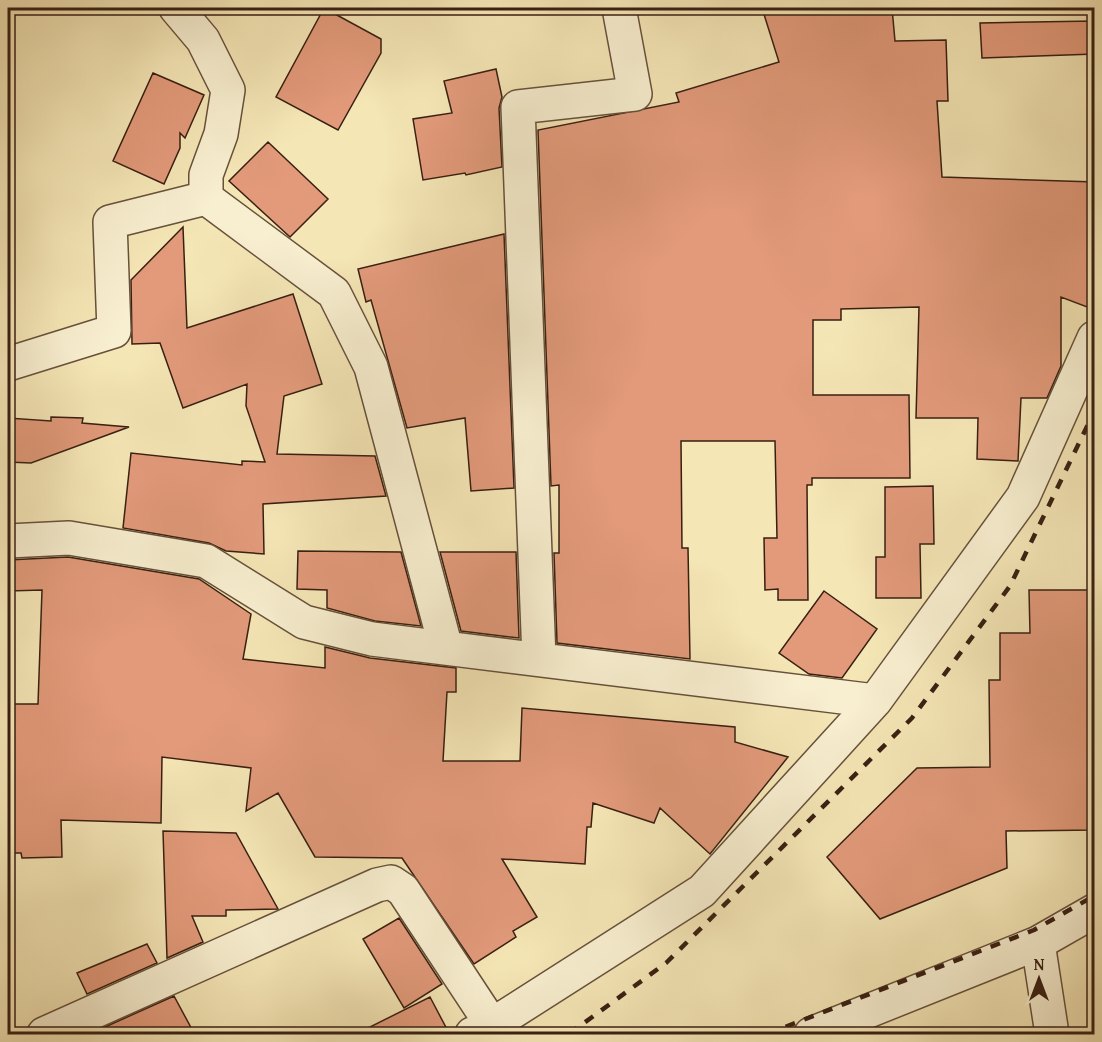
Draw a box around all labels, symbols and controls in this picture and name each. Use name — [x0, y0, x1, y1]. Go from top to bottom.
north arrow — [1009, 949, 1069, 1009]
text: N — [1034, 952, 1045, 976]

